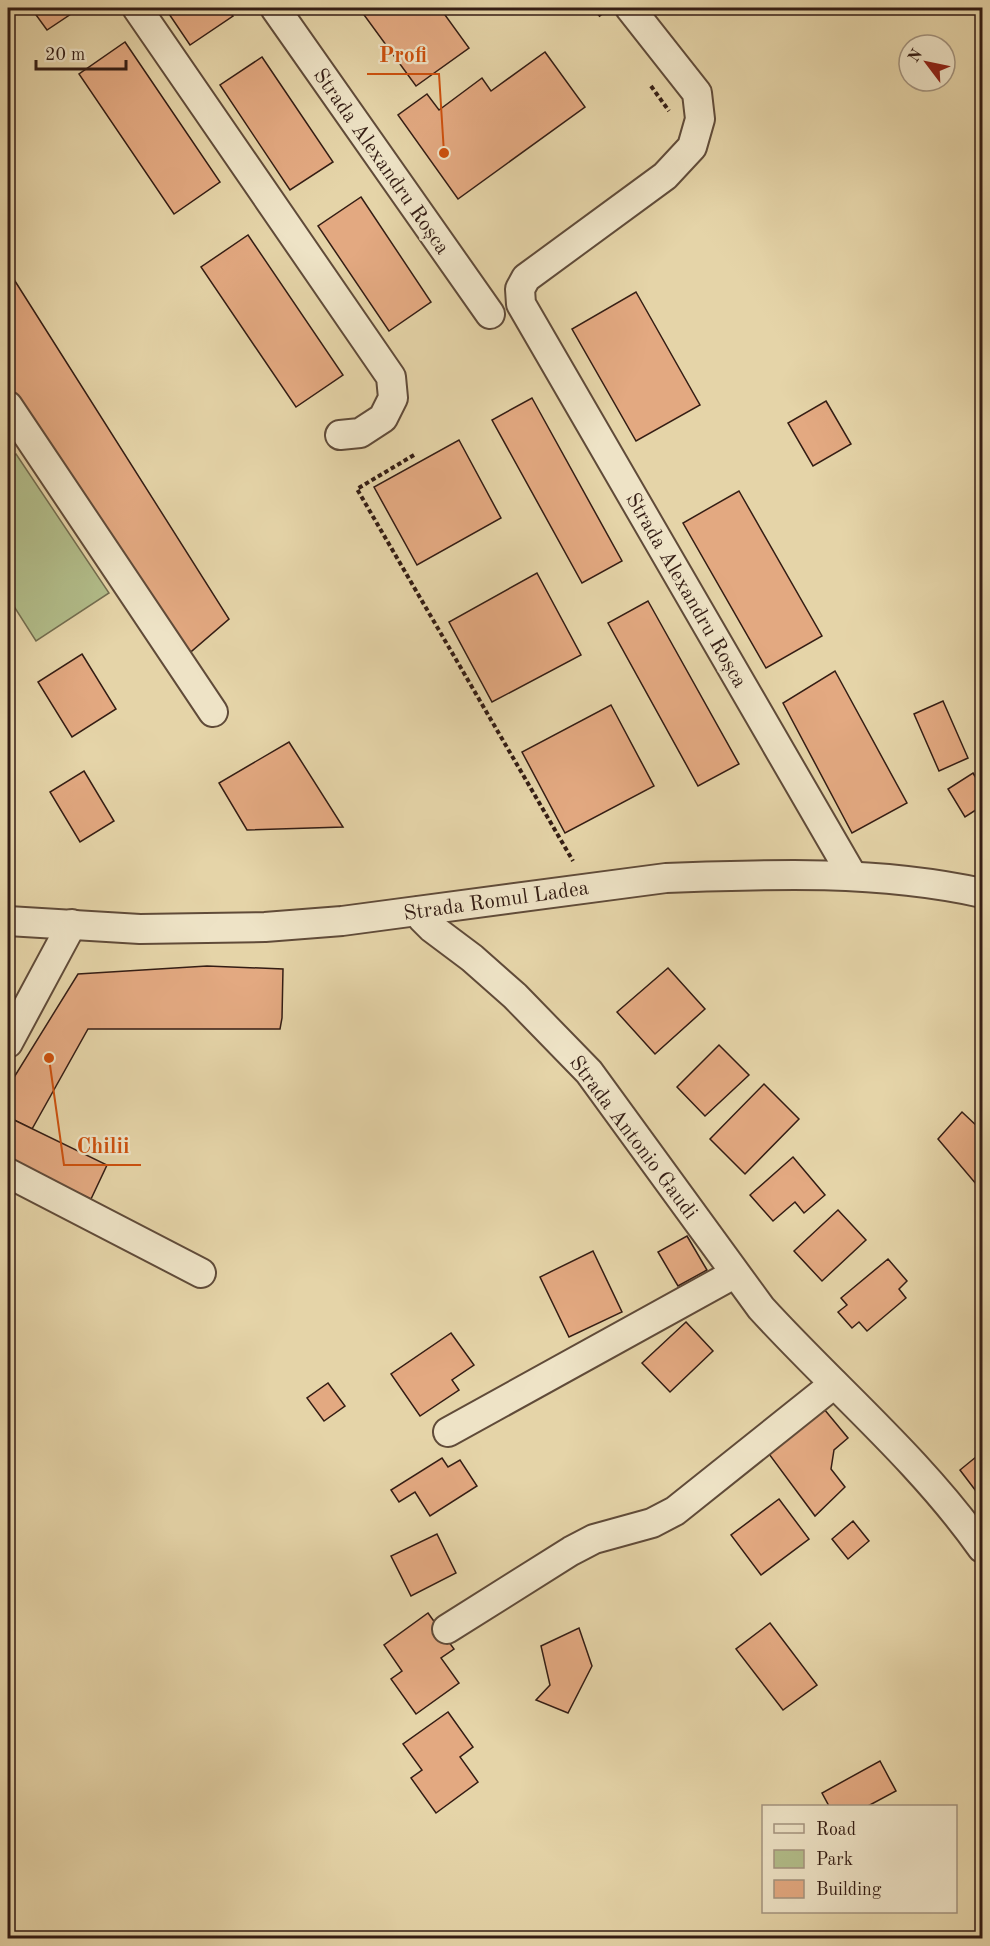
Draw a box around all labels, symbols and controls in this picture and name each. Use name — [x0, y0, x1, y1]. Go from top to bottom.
scale bar — [36, 33, 126, 71]
north arrow — [897, 33, 957, 93]
callout: Profi — [367, 34, 439, 74]
text: Profi — [379, 45, 427, 67]
text: 20 m — [45, 46, 85, 64]
text: N — [906, 46, 926, 66]
street label: Strada Alexandru Roșca — [308, 65, 453, 259]
street label: Strada Alexandru Roșca — [620, 490, 750, 692]
street label: Strada Romul Ladea — [402, 878, 590, 925]
street label: Strada Antonio Gaudi — [565, 1052, 701, 1223]
callout: Chilii — [64, 1125, 141, 1165]
text: Chilii — [76, 1136, 130, 1158]
legend — [762, 1805, 957, 1913]
text: Road — [816, 1821, 856, 1839]
text: Park — [816, 1851, 853, 1869]
text: Building — [816, 1881, 882, 1899]

